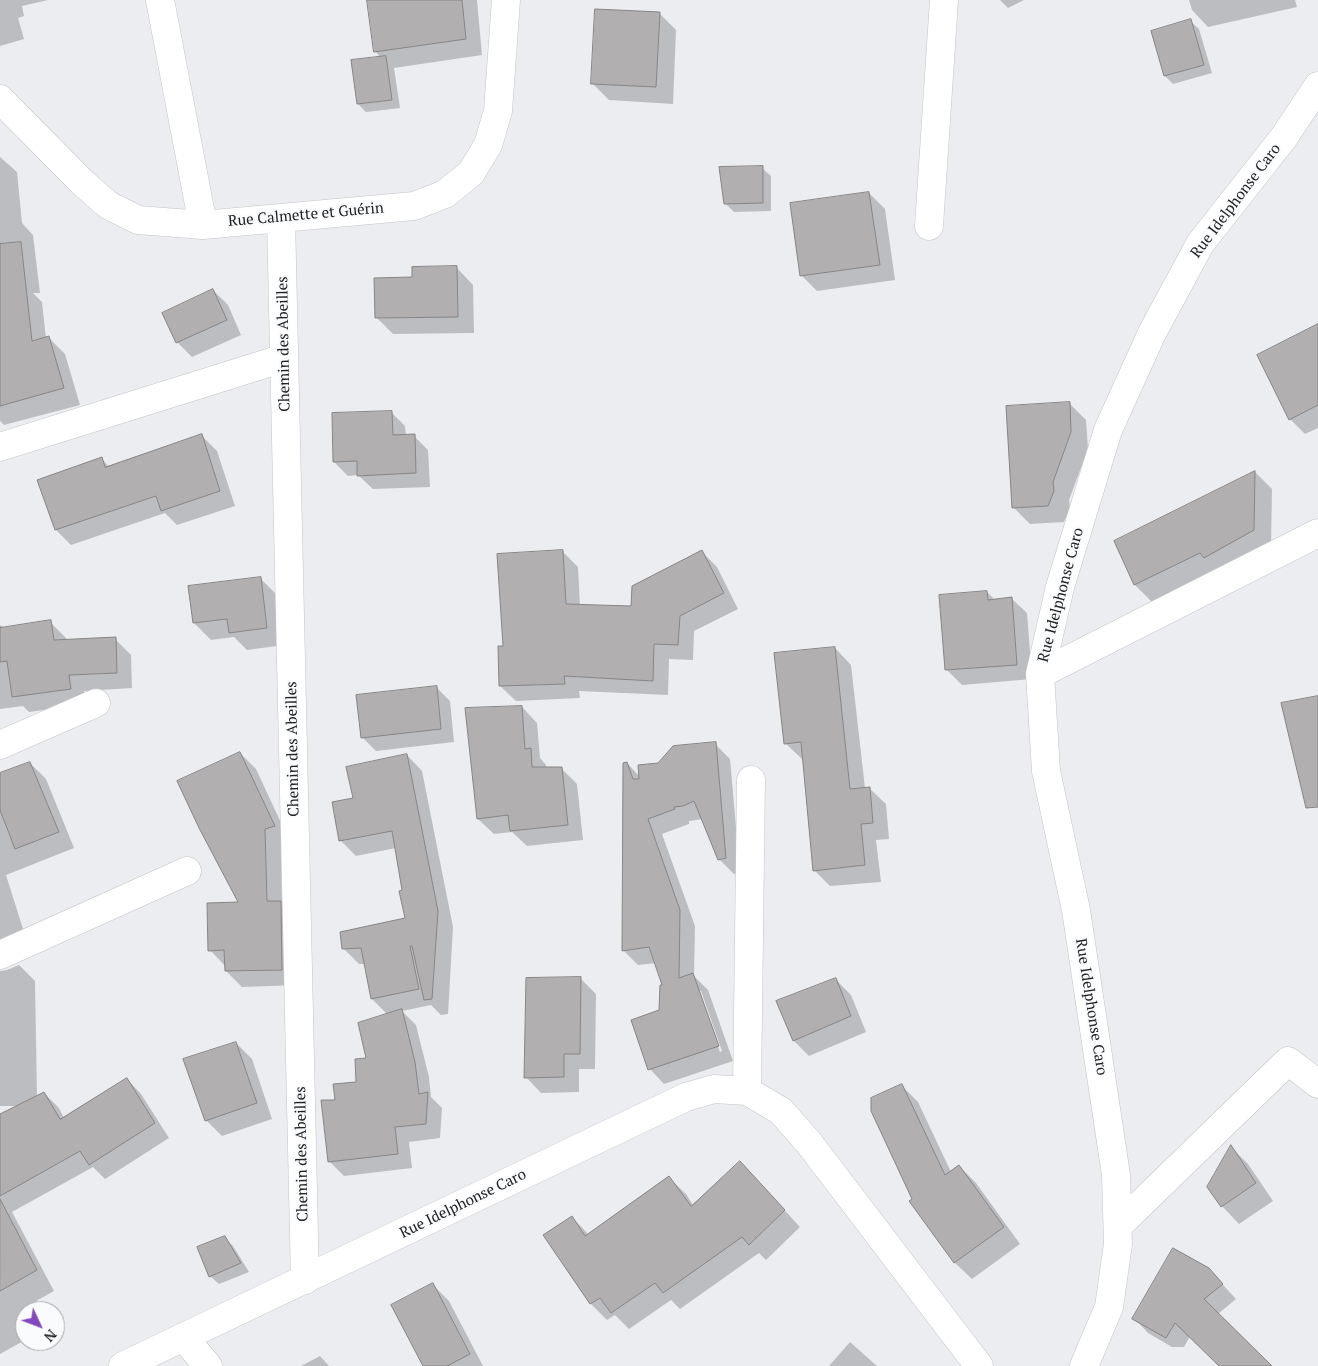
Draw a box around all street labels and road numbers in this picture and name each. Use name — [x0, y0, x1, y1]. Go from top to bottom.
street label: Rue Idelphonse Caro — [1187, 140, 1285, 262]
street label: Rue Calmette et Guérin — [227, 199, 385, 231]
street label: Chemin des Abeilles — [274, 276, 294, 412]
street label: Rue Idelphonse Caro — [1034, 526, 1088, 664]
street label: Chemin des Abeilles — [283, 681, 303, 817]
street label: Rue Idelphonse Caro — [1071, 937, 1111, 1077]
street label: Chemin des Abeilles — [292, 1086, 312, 1222]
street label: Rue Idelphonse Caro — [397, 1166, 529, 1242]

